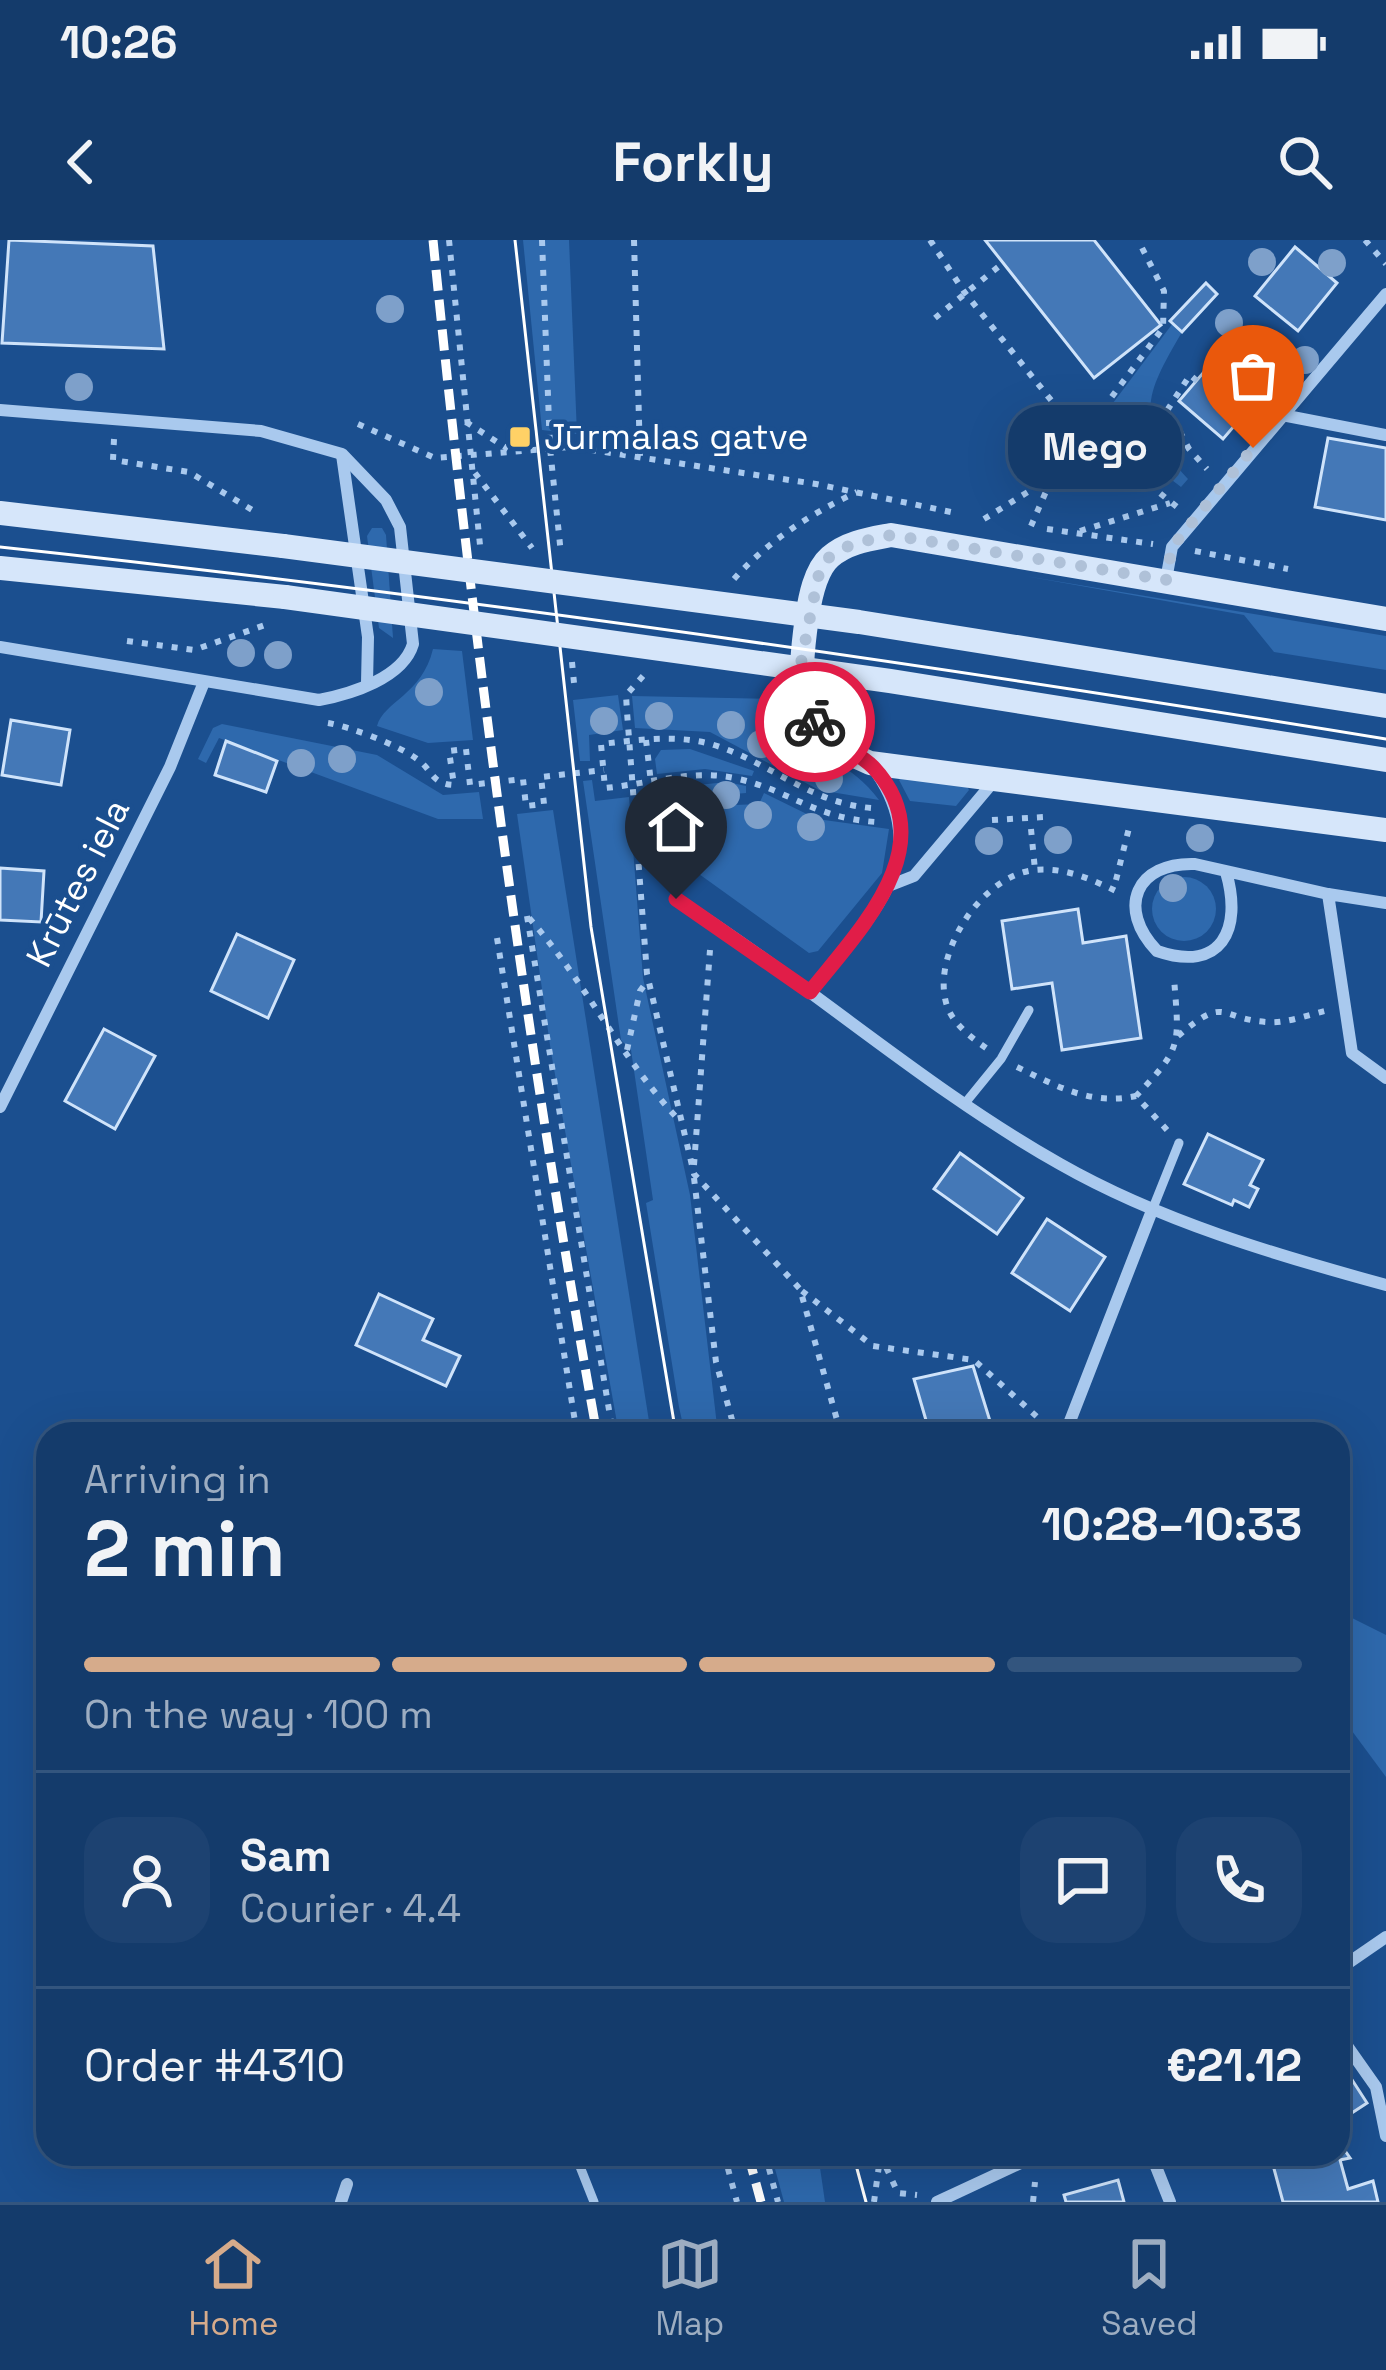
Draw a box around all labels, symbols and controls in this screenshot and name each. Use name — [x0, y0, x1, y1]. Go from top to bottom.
text: 10:26 — [60, 14, 177, 71]
text: Forkly — [612, 128, 774, 197]
icon: back — [48, 129, 114, 195]
icon: search — [1272, 129, 1338, 195]
pin — [1202, 325, 1304, 448]
icon: bag — [1220, 343, 1286, 409]
callout: Mego — [1007, 406, 1181, 490]
place label: Jūrmalas gatve — [544, 414, 809, 460]
text: Mego — [1042, 422, 1148, 471]
marker: Jūrmalas gatve — [507, 424, 533, 450]
courier — [755, 662, 875, 782]
icon: bike — [782, 689, 848, 755]
pin — [625, 776, 727, 899]
street label: Krūtes iela — [16, 791, 140, 975]
icon: home — [643, 794, 709, 860]
text: Arriving in — [84, 1455, 271, 1504]
text: 10:28–10:33 — [1041, 1496, 1302, 1553]
text: 2 min — [84, 1499, 286, 1599]
text: On the way · 100 m — [84, 1690, 433, 1739]
button: person — [84, 1817, 210, 1943]
button: chat — [1020, 1817, 1146, 1943]
button: phone — [1176, 1817, 1302, 1943]
text: Sam — [240, 1827, 332, 1884]
text: Courier · 4.4 — [240, 1884, 461, 1933]
text: Order #4310 — [84, 2037, 345, 2094]
text: €21.12 — [1166, 2037, 1302, 2094]
tab: Home — [189, 2231, 278, 2345]
tab: Map — [655, 2231, 724, 2345]
tab: Saved — [1101, 2231, 1197, 2345]

